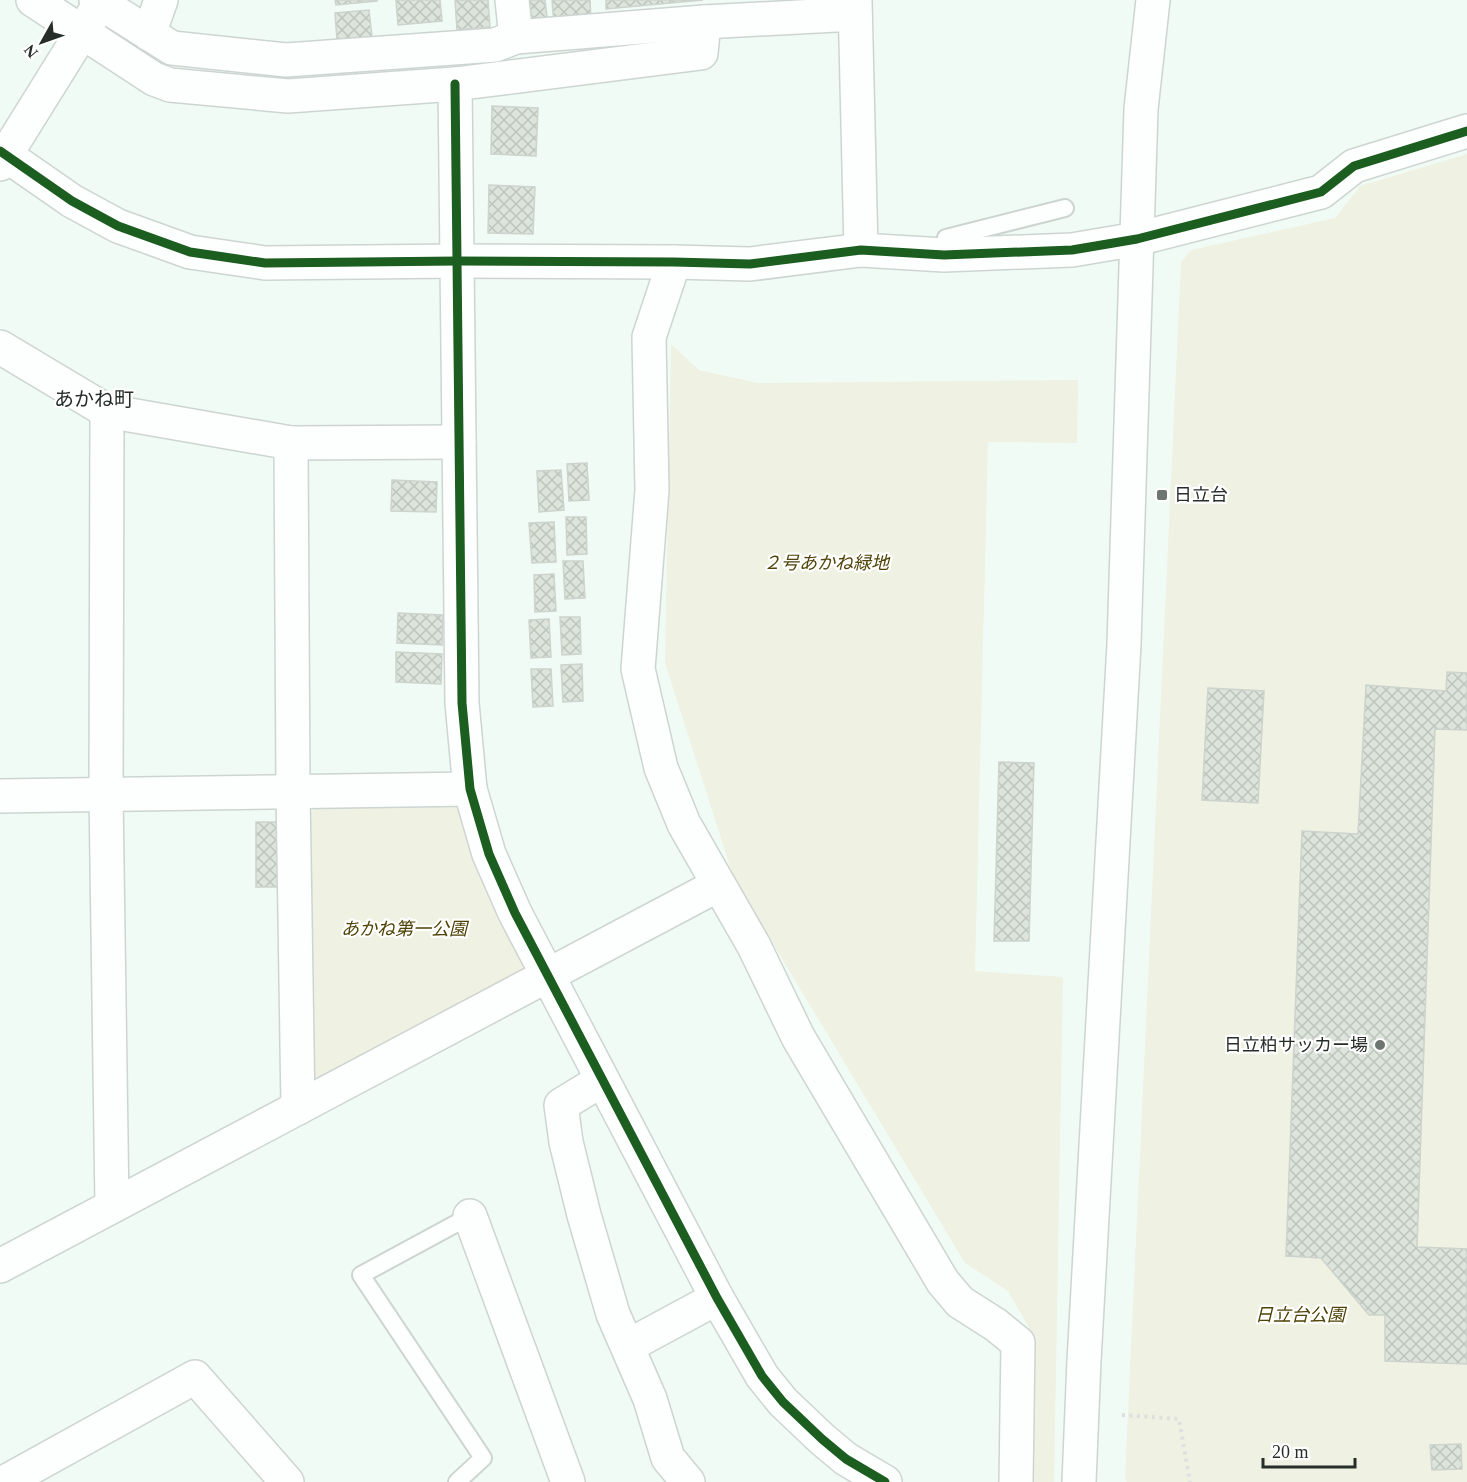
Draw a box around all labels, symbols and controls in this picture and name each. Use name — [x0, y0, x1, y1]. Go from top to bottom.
north arrow — [12, 12, 72, 72]
text: N — [20, 41, 41, 61]
district label: あかね町 — [54, 388, 134, 410]
place label: 日立台 — [1174, 485, 1228, 505]
marker: 日立台 — [1155, 488, 1169, 502]
park label: ２号あかね緑地 — [763, 553, 891, 573]
park label: あかね第一公園 — [341, 919, 470, 939]
place label: 日立柏サッカー場 — [1224, 1035, 1368, 1055]
marker: 日立柏サッカー場 — [1373, 1038, 1387, 1052]
park label: 日立台公園 — [1255, 1305, 1348, 1325]
scale bar — [1263, 1431, 1354, 1469]
text: 20 m — [1272, 1442, 1309, 1462]

